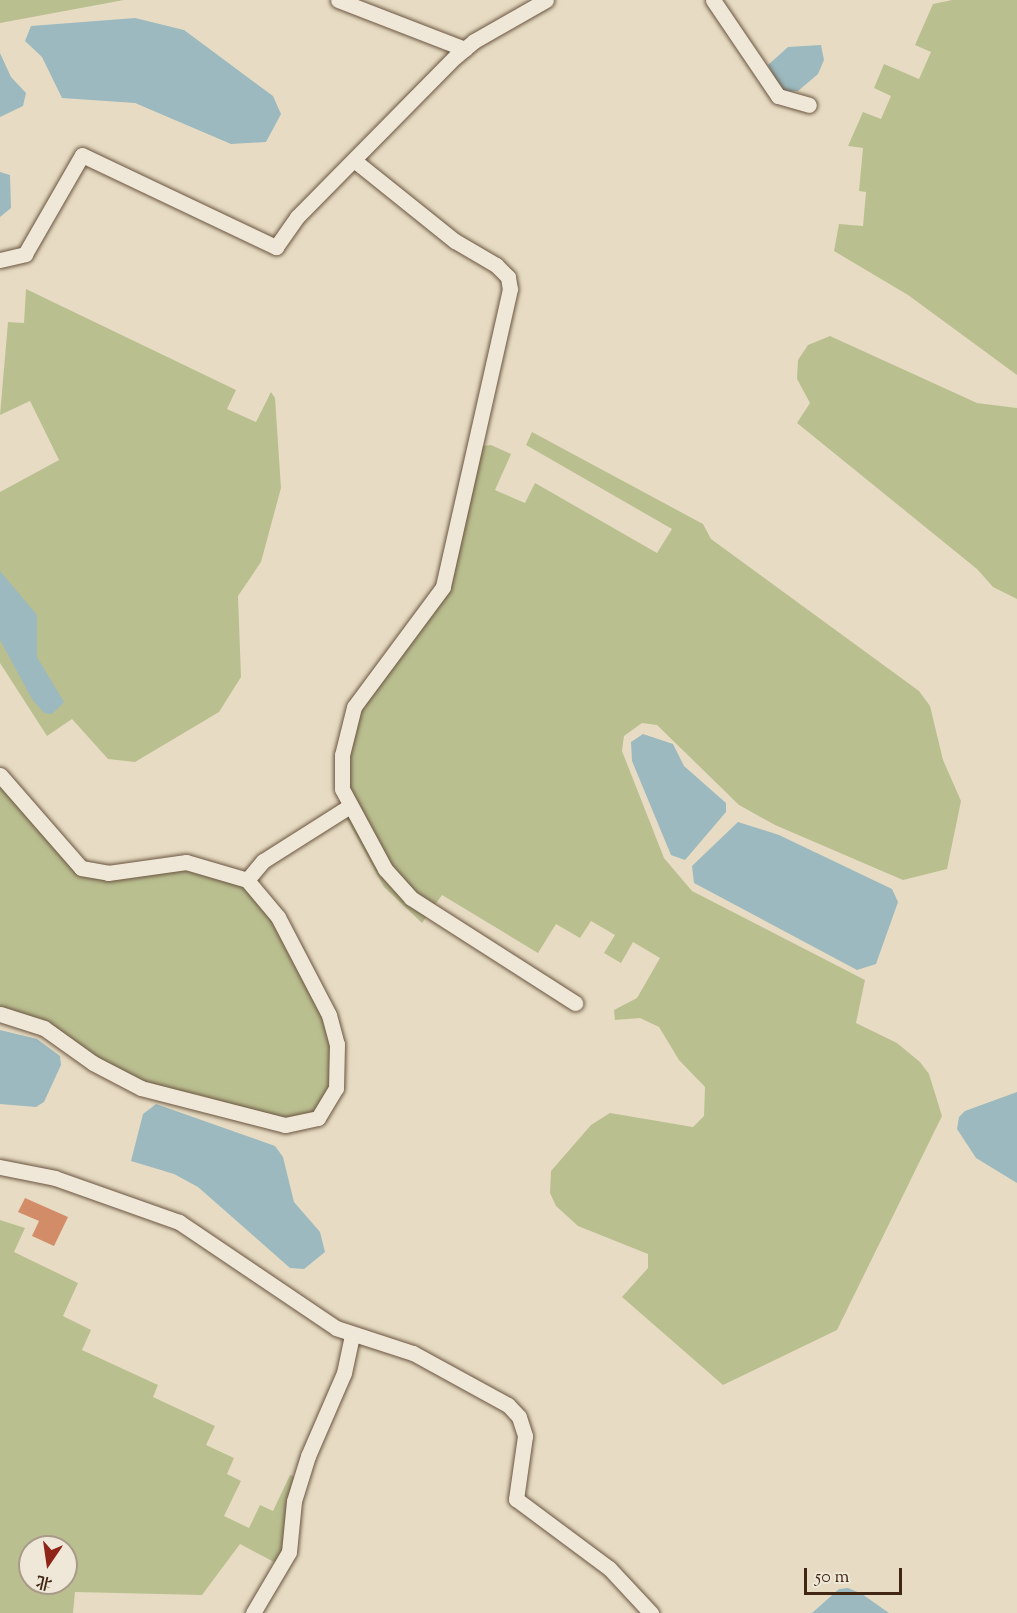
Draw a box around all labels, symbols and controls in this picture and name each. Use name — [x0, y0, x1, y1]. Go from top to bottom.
north arrow — [18, 1535, 78, 1595]
scale bar — [807, 1556, 904, 1594]
text: 50 m — [815, 1565, 849, 1591]
text: 北 — [34, 1568, 55, 1594]

